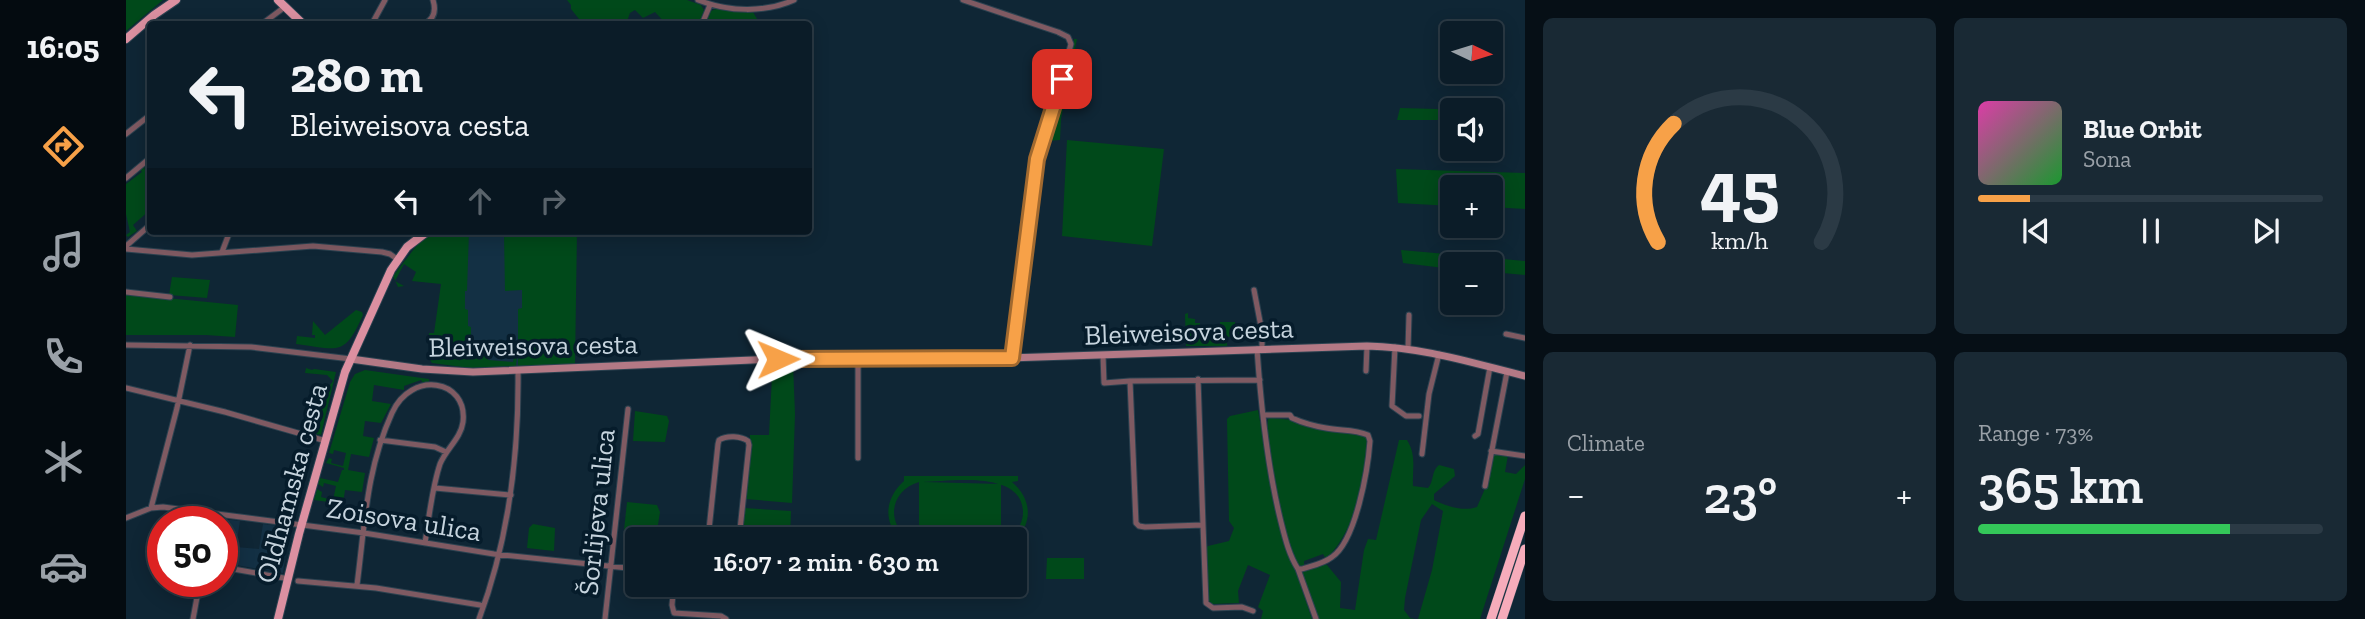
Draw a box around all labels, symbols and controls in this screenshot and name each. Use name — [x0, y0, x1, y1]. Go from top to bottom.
north arrow — [1440, 21, 1503, 84]
map controls — [1440, 21, 1503, 315]
text: 16:05 — [26, 28, 100, 66]
text: 280 m — [290, 46, 423, 105]
icon: left — [175, 49, 266, 140]
pin — [1032, 49, 1092, 109]
icon: arrive — [1043, 60, 1081, 98]
button: sound — [1440, 98, 1503, 161]
text: Bleiweisova cesta — [290, 106, 530, 144]
text: Blue Orbit — [2083, 113, 2202, 145]
icon: directions — [39, 122, 88, 171]
text: 45 — [1700, 143, 1779, 231]
text: Sona — [2083, 145, 2131, 173]
button: + — [1440, 175, 1503, 238]
icon: left — [388, 182, 426, 220]
icon: ahead — [461, 182, 499, 220]
icon: right — [534, 182, 572, 220]
icon: previous — [2017, 212, 2055, 250]
icon: pause — [2132, 212, 2170, 250]
icon: next — [2247, 212, 2285, 250]
text: km/h — [1711, 225, 1768, 255]
icon: music — [39, 227, 88, 276]
button: − — [1440, 252, 1503, 315]
street label: Bleiweisova cesta — [1084, 311, 1295, 352]
position arrow — [741, 322, 815, 396]
street label: Bleiweisova cesta — [428, 327, 639, 364]
icon: phone — [39, 332, 88, 381]
street label: Oldhamska cesta — [249, 379, 334, 587]
text: Range · 73% — [1978, 419, 2093, 447]
street label: Šorlijeva ulica — [571, 427, 622, 597]
text: Climate — [1567, 429, 1645, 457]
icon: climate — [39, 437, 88, 486]
text: 365 km — [1978, 454, 2143, 516]
text: 23° — [1703, 464, 1777, 526]
text: − — [1567, 472, 1585, 518]
text: + — [1896, 472, 1912, 518]
street label: Zoisova ulica — [324, 491, 484, 548]
speed limit sign: 50 — [147, 506, 238, 597]
icon: car — [39, 542, 88, 591]
text: 16:07 · 2 min · 630 m — [713, 546, 939, 578]

